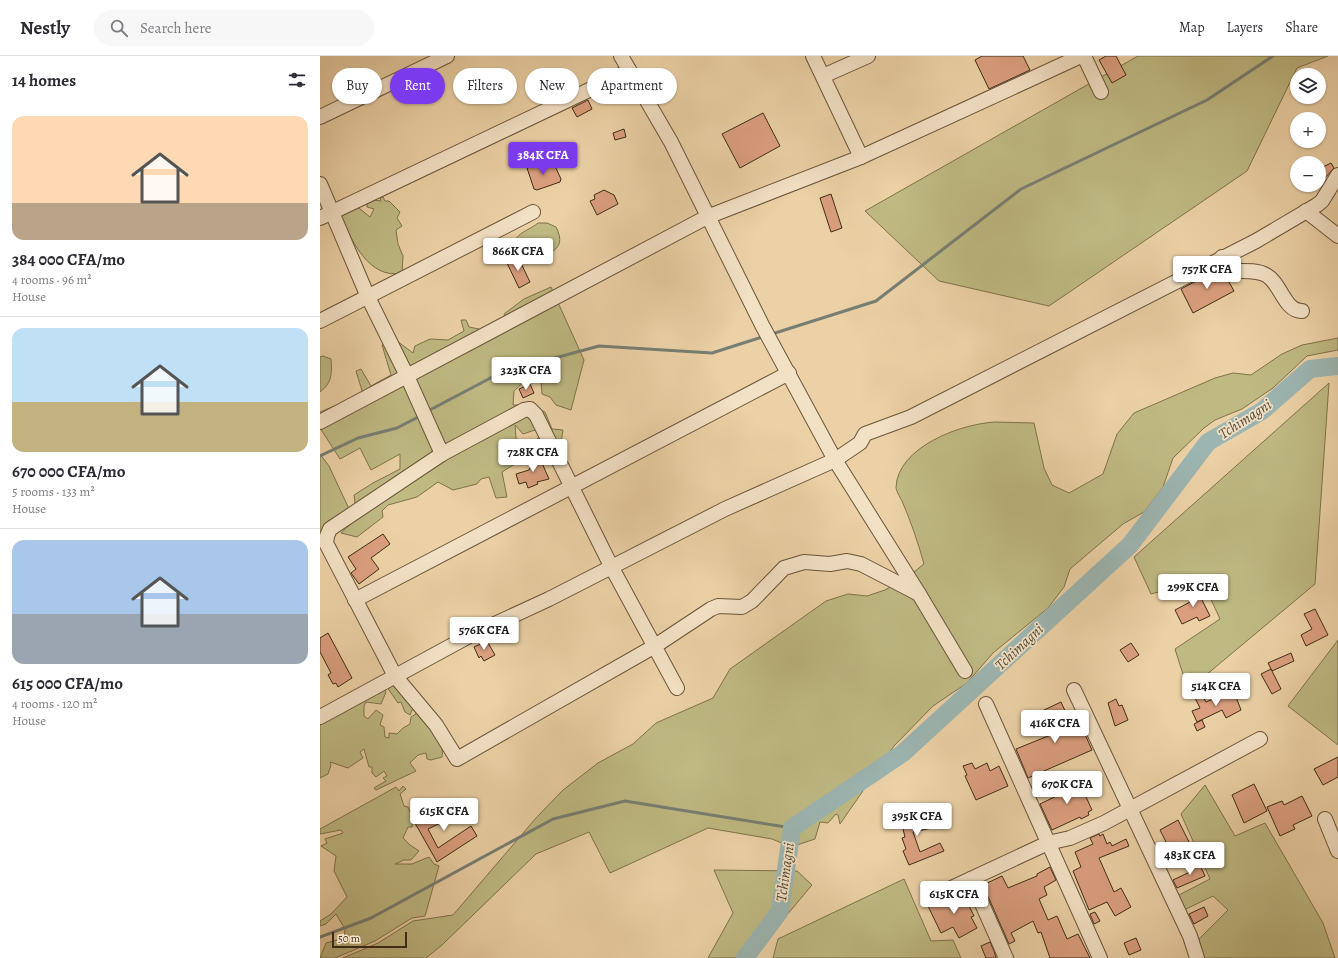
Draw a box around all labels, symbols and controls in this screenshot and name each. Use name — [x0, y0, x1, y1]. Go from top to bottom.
search box — [94, 10, 374, 46]
text: Nestly — [20, 15, 70, 41]
icon: search — [108, 17, 130, 39]
text: Search here — [140, 18, 211, 38]
text: Map — [1179, 18, 1205, 37]
text: Layers — [1227, 18, 1263, 37]
text: Share — [1285, 18, 1318, 37]
chip: Buy — [332, 68, 382, 104]
chip: Rent — [390, 68, 445, 104]
chip: Filters — [453, 68, 517, 104]
chip: New — [525, 68, 579, 104]
chip: Apartment — [587, 68, 677, 104]
map controls — [1290, 68, 1326, 192]
button: layers — [1290, 68, 1326, 104]
text: 14 homes — [12, 69, 76, 92]
icon: filters — [286, 69, 308, 91]
button: + — [1290, 112, 1326, 148]
icon: home — [124, 142, 196, 214]
pin: 384K CFA — [502, 142, 584, 176]
text: 384K CFA — [517, 146, 569, 163]
button: − — [1290, 156, 1326, 192]
pin: 866K CFA — [477, 238, 559, 272]
text: 866K CFA — [492, 242, 544, 259]
text: 384 000 CFA/mo — [12, 248, 125, 271]
pin: 757K CFA — [1166, 256, 1248, 290]
text: 757K CFA — [1182, 260, 1232, 277]
text: 4 rooms · 96 m² — [12, 271, 92, 288]
text: House — [12, 288, 46, 305]
icon: home — [124, 354, 196, 426]
pin: 323K CFA — [485, 357, 567, 391]
text: 323K CFA — [501, 361, 551, 378]
water label: Tchimagni — [1215, 394, 1275, 444]
pin: 728K CFA — [492, 439, 574, 473]
text: 728K CFA — [507, 443, 559, 460]
text: 670 000 CFA/mo — [12, 460, 125, 483]
text: 5 rooms · 133 m² — [12, 483, 95, 500]
text: House — [12, 500, 46, 517]
icon: home — [124, 566, 196, 638]
pin: 299K CFA — [1152, 574, 1234, 608]
text: 299K CFA — [1167, 578, 1219, 595]
pin: 576K CFA — [443, 617, 525, 651]
water label: Tchimagni — [990, 619, 1048, 675]
text: 576K CFA — [459, 621, 509, 638]
text: 615 000 CFA/mo — [12, 672, 123, 695]
pin: 514K CFA — [1175, 673, 1257, 707]
text: 514K CFA — [1191, 677, 1241, 694]
text: 4 rooms · 120 m² — [12, 695, 97, 712]
pin: 416K CFA — [1014, 710, 1096, 744]
text: House — [12, 712, 46, 729]
text: 416K CFA — [1030, 714, 1080, 731]
pin: 670K CFA — [1026, 771, 1108, 805]
text: 670K CFA — [1041, 775, 1093, 792]
pin: 615K CFA — [403, 798, 485, 832]
text: 615K CFA — [419, 802, 469, 819]
pin: 395K CFA — [876, 803, 958, 837]
text: 395K CFA — [892, 807, 942, 824]
water label: Tchimagni — [771, 841, 799, 903]
pin: 483K CFA — [1149, 842, 1231, 876]
text: 483K CFA — [1164, 846, 1216, 863]
pin: 615K CFA — [913, 881, 995, 915]
text: 615K CFA — [929, 885, 979, 902]
scale bar — [332, 930, 407, 949]
text: 50 m — [338, 931, 360, 946]

